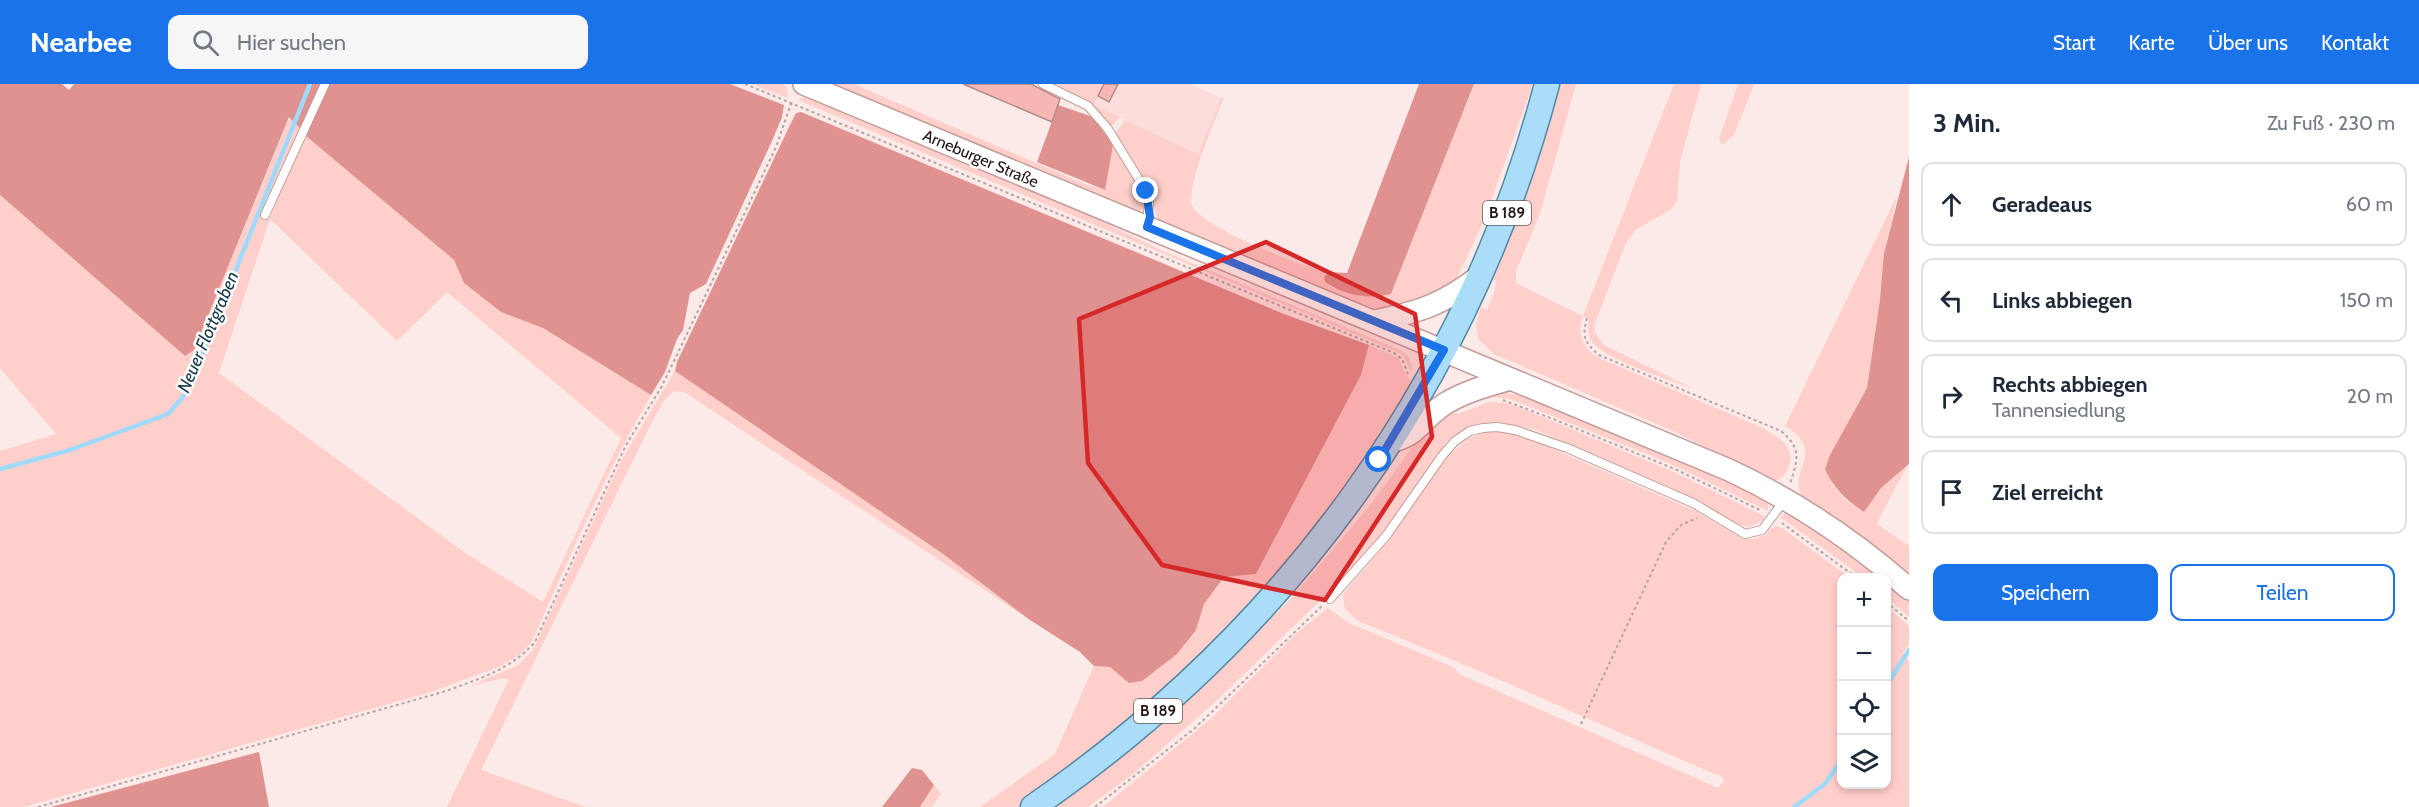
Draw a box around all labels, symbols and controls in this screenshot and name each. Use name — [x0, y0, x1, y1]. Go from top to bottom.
search box — [168, 15, 588, 69]
text: Nearbee — [30, 25, 132, 59]
icon: search — [189, 26, 222, 59]
text: Hier suchen — [237, 29, 346, 56]
text: Start — [2053, 30, 2096, 55]
text: Karte — [2129, 30, 2175, 55]
text: Über uns — [2208, 30, 2288, 55]
text: Kontakt — [2321, 30, 2389, 55]
text: 3 Min. — [1933, 107, 2001, 139]
text: Zu Fuß · 230 m — [2267, 111, 2395, 135]
street label: Arneburger Straße — [920, 126, 1041, 191]
route end — [1132, 177, 1158, 203]
icon: ahead — [1935, 188, 1968, 221]
text: Geradeaus — [1992, 191, 2092, 218]
text: 60 m — [2346, 192, 2393, 216]
road number: B 189 — [1483, 201, 1531, 225]
water label: Neuer Flottgraben — [173, 268, 243, 396]
icon: left — [1935, 284, 1968, 317]
text: Links abbiegen — [1992, 287, 2132, 314]
text: 150 m — [2340, 288, 2393, 312]
text: Rechts abbiegen — [1992, 371, 2148, 398]
icon: right — [1935, 380, 1968, 413]
text: 20 m — [2347, 384, 2393, 408]
text: Tannensiedlung — [1992, 398, 2125, 422]
route start — [1365, 446, 1391, 472]
icon: arrive — [1935, 476, 1968, 509]
text: Ziel erreicht — [1992, 479, 2103, 506]
button: Speichern — [1933, 564, 2158, 621]
button: Teilen — [2170, 564, 2395, 621]
map controls — [1837, 573, 1891, 789]
button: + — [1837, 573, 1891, 627]
button: − — [1837, 627, 1891, 681]
button: locate — [1837, 681, 1891, 735]
road number: B 189 — [1134, 699, 1182, 723]
button: layers — [1837, 735, 1891, 789]

